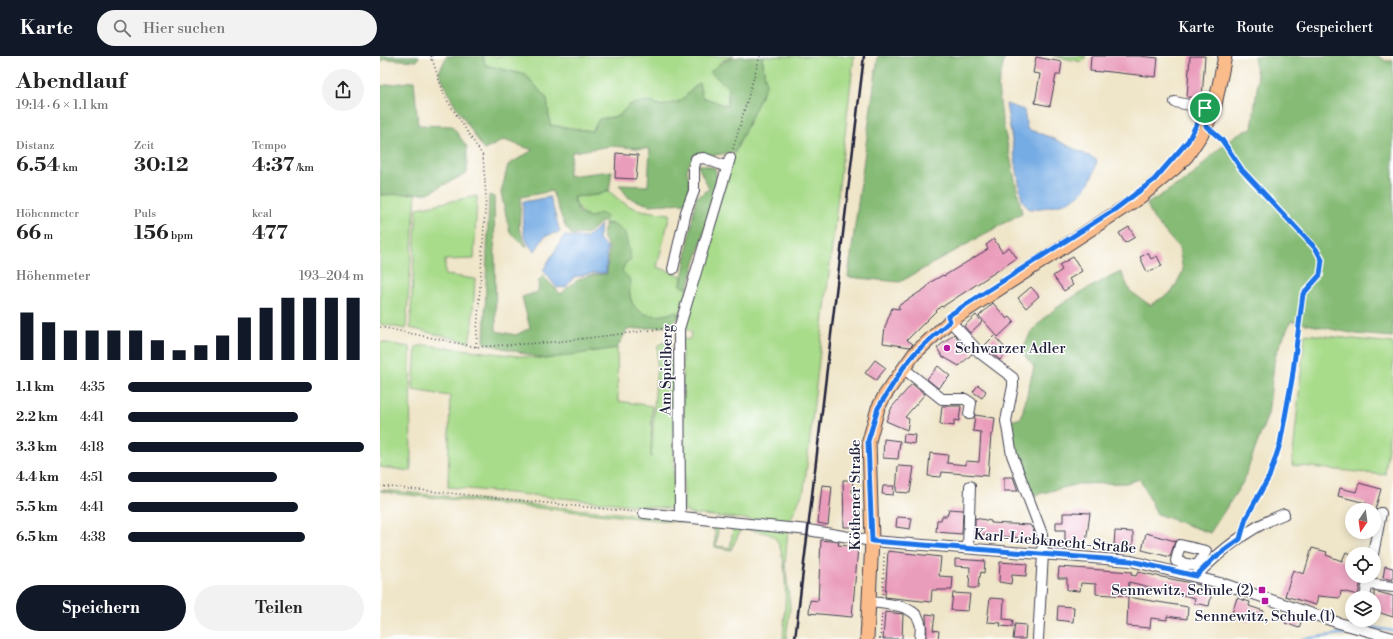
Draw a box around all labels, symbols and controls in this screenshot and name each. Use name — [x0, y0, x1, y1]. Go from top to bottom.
search box — [97, 10, 377, 46]
text: Karte — [20, 16, 73, 40]
icon: search — [111, 17, 133, 39]
text: Hier suchen — [143, 19, 225, 38]
text: Karte — [1178, 19, 1215, 37]
text: Route — [1237, 19, 1274, 37]
text: Gespeichert — [1296, 19, 1373, 37]
text: Abendlauf — [16, 68, 126, 95]
button: share — [322, 69, 364, 111]
pin — [1188, 91, 1222, 125]
text: 19:14 · 6 × 1.1 km — [16, 97, 108, 113]
icon: arrive — [1194, 97, 1216, 119]
text: Distanz — [16, 139, 55, 153]
text: Zeit — [134, 139, 154, 153]
text: Tempo — [252, 139, 286, 153]
text: 6.54 — [16, 153, 60, 178]
text: 30:12 — [134, 153, 189, 178]
text: 4:37 — [252, 153, 294, 178]
text: km — [60, 161, 78, 175]
text: /km — [294, 161, 314, 175]
text: Höhenmeter — [16, 207, 79, 221]
text: Puls — [134, 207, 156, 221]
text: kcal — [252, 207, 272, 221]
text: 66 — [16, 221, 41, 246]
text: 156 — [134, 221, 169, 246]
text: 477 — [252, 221, 288, 246]
text: m — [41, 229, 53, 243]
text: bpm — [169, 229, 193, 243]
text: Höhenmeter — [16, 268, 90, 284]
text: 193–204 m — [299, 268, 364, 284]
street label: Am Spielberg — [656, 324, 677, 417]
place label: Schwarzer Adler — [955, 339, 1066, 358]
marker: Schwarzer Adler — [942, 343, 952, 353]
text: 1.1 km — [16, 379, 54, 395]
text: 4:35 — [80, 379, 105, 395]
text: 2.2 km — [16, 409, 58, 425]
text: 4:41 — [80, 409, 104, 425]
text: 3.3 km — [16, 439, 57, 455]
text: 4:18 — [80, 439, 104, 455]
street label: Köthener Straße — [846, 439, 865, 551]
text: 4.4 km — [16, 469, 59, 485]
text: 4:51 — [80, 469, 103, 485]
text: 5.5 km — [16, 499, 58, 515]
text: 4:41 — [80, 499, 104, 515]
north arrow — [1345, 503, 1381, 539]
map controls — [1345, 503, 1381, 627]
street label: Karl-Liebknecht-Straße — [973, 525, 1137, 558]
text: 6.5 km — [16, 529, 58, 545]
text: 4:38 — [80, 529, 106, 545]
button: locate — [1345, 547, 1381, 583]
place label: Sennewitz, Schule (2) — [1111, 581, 1254, 600]
button: Speichern — [16, 585, 186, 631]
button: Teilen — [194, 585, 364, 631]
marker: Sennewitz, Schule (2) — [1257, 585, 1267, 595]
button: layers — [1345, 591, 1381, 627]
marker: Sennewitz, Schule (1) — [1260, 596, 1270, 606]
place label: Sennewitz, Schule (1) — [1195, 607, 1335, 626]

